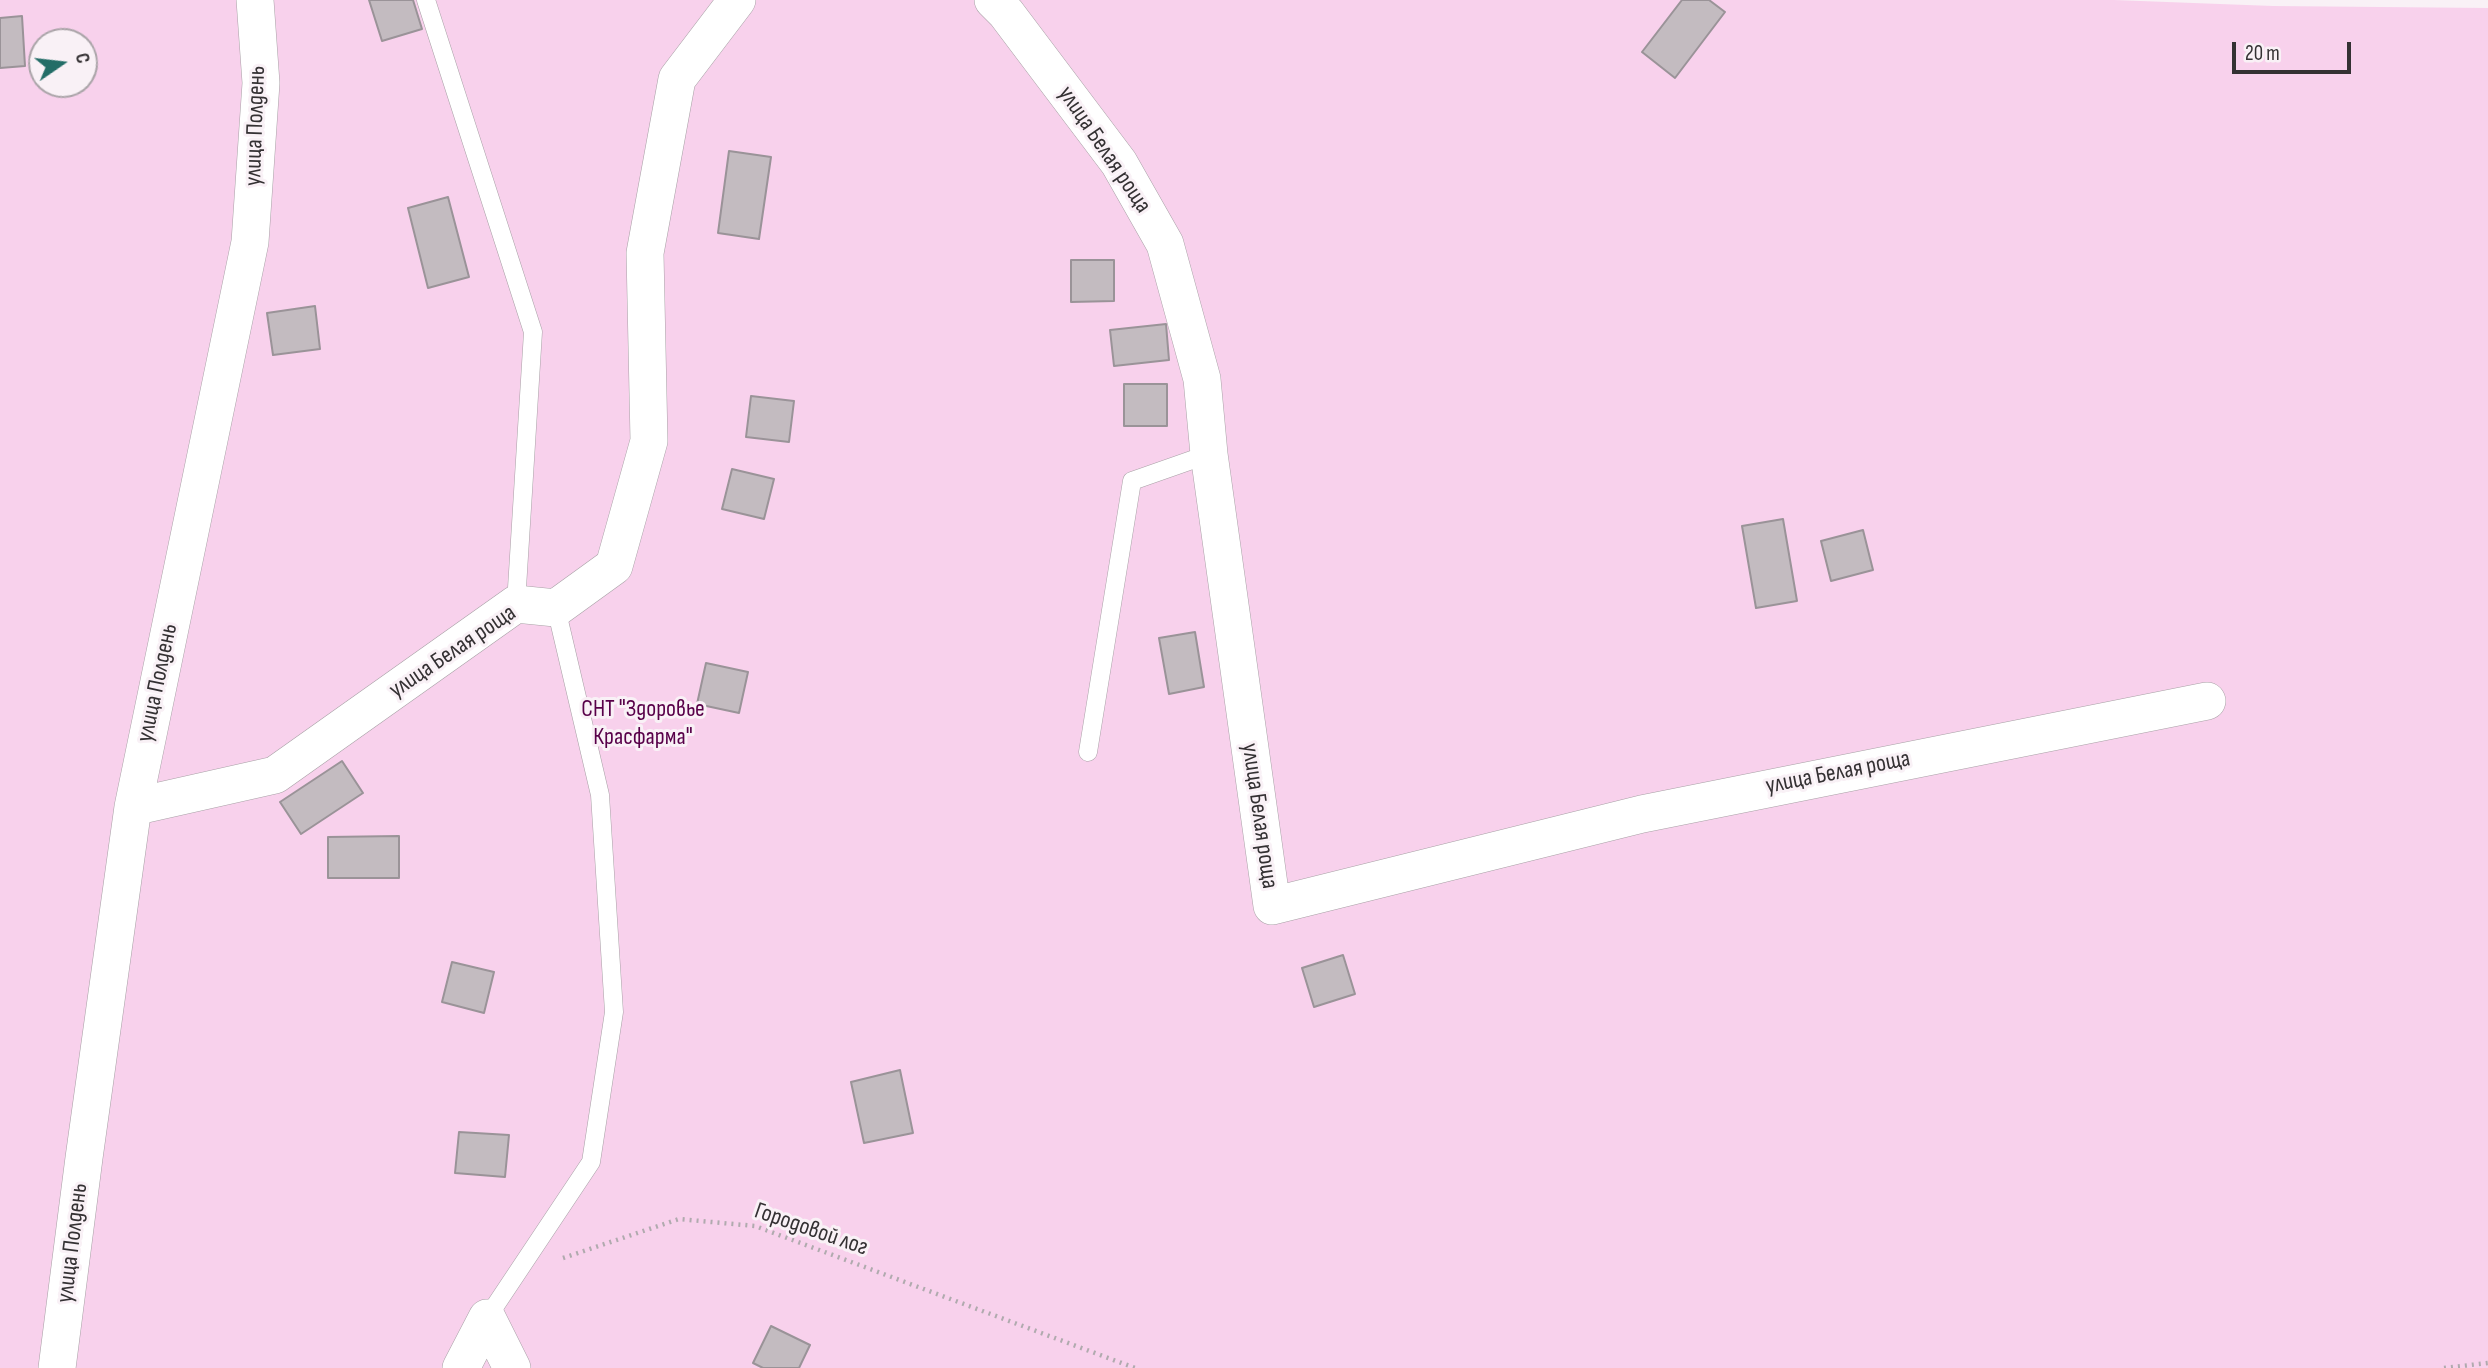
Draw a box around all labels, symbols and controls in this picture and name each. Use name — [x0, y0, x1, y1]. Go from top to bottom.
north arrow — [28, 28, 98, 98]
scale bar — [2236, 28, 2355, 72]
text: 20 m — [2245, 41, 2280, 66]
text: С — [70, 51, 94, 66]
street label: улица Полдень — [240, 65, 272, 187]
street label: улица Белая роща — [1051, 81, 1157, 219]
street label: улица Белая роща — [384, 599, 522, 705]
street label: улица Полдень — [131, 621, 185, 745]
park label: СНТ "Здоровье Красфарма" — [581, 696, 705, 752]
street label: улица Белая роща — [1235, 741, 1283, 891]
street label: улица Белая роща — [1763, 745, 1913, 801]
street label: улица Полдень — [51, 1182, 95, 1304]
street label: Городовой лог — [751, 1197, 871, 1263]

